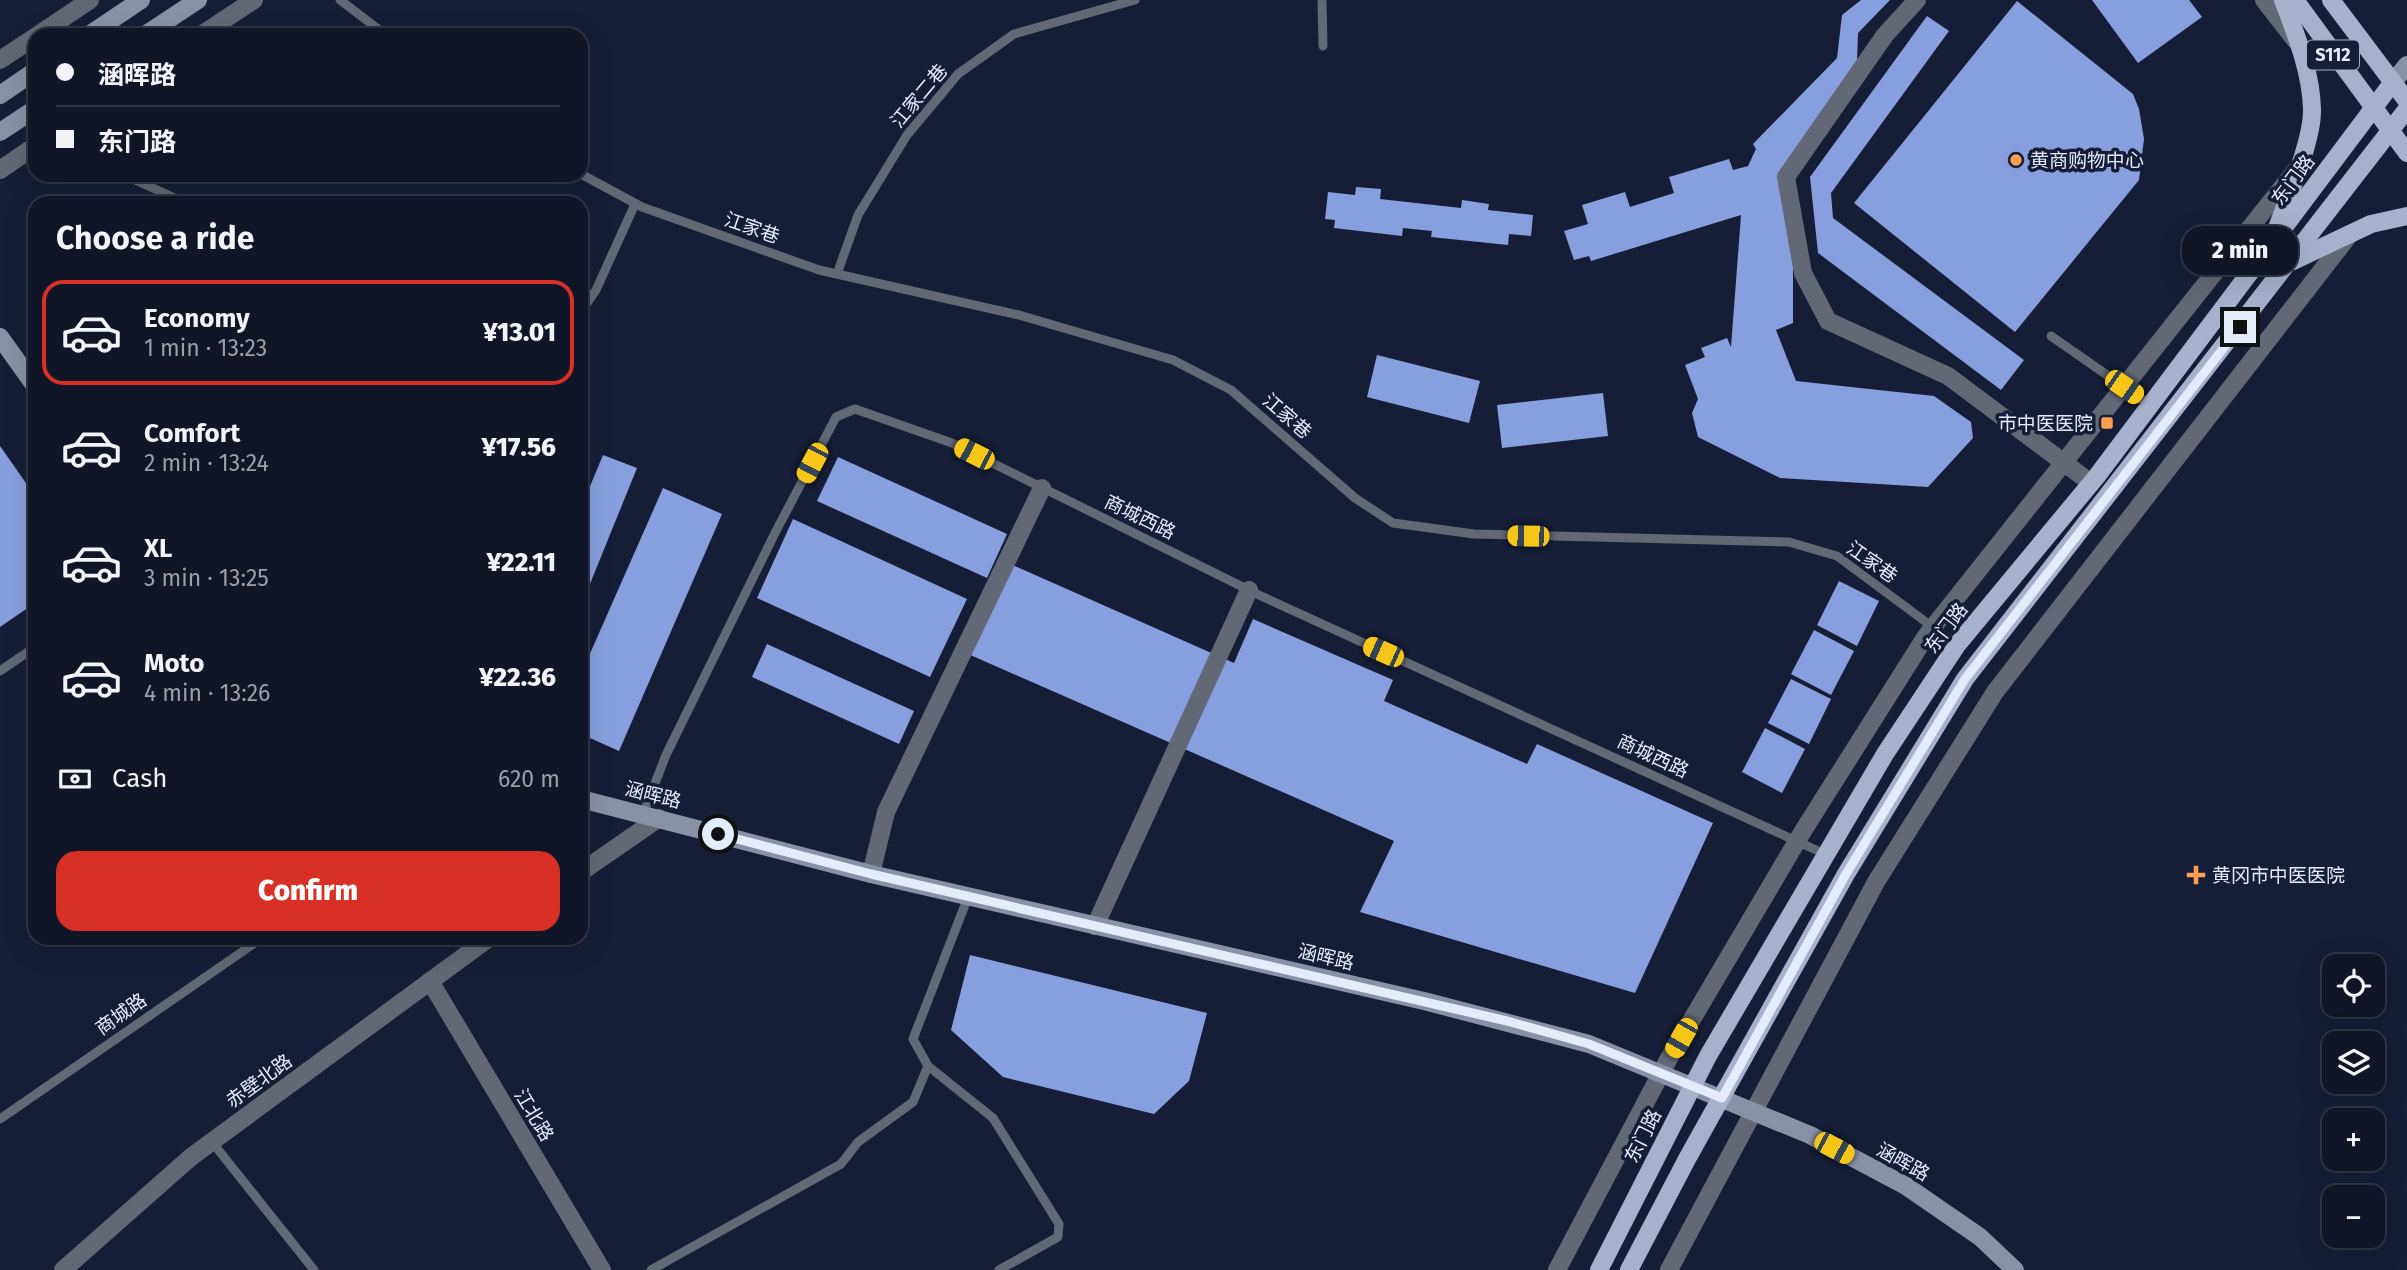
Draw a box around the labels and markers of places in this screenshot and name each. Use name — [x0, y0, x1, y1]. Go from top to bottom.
place label: 黄商购物中心 — [2030, 149, 2144, 172]
marker: 黄商购物中心 — [2008, 152, 2024, 168]
place label: 市中医医院 — [1998, 412, 2093, 435]
marker: 市中医医院 — [2099, 415, 2115, 431]
place label: 黄冈市中医医院 — [2212, 864, 2345, 887]
marker: 黄冈市中医医院 — [2186, 865, 2206, 885]

